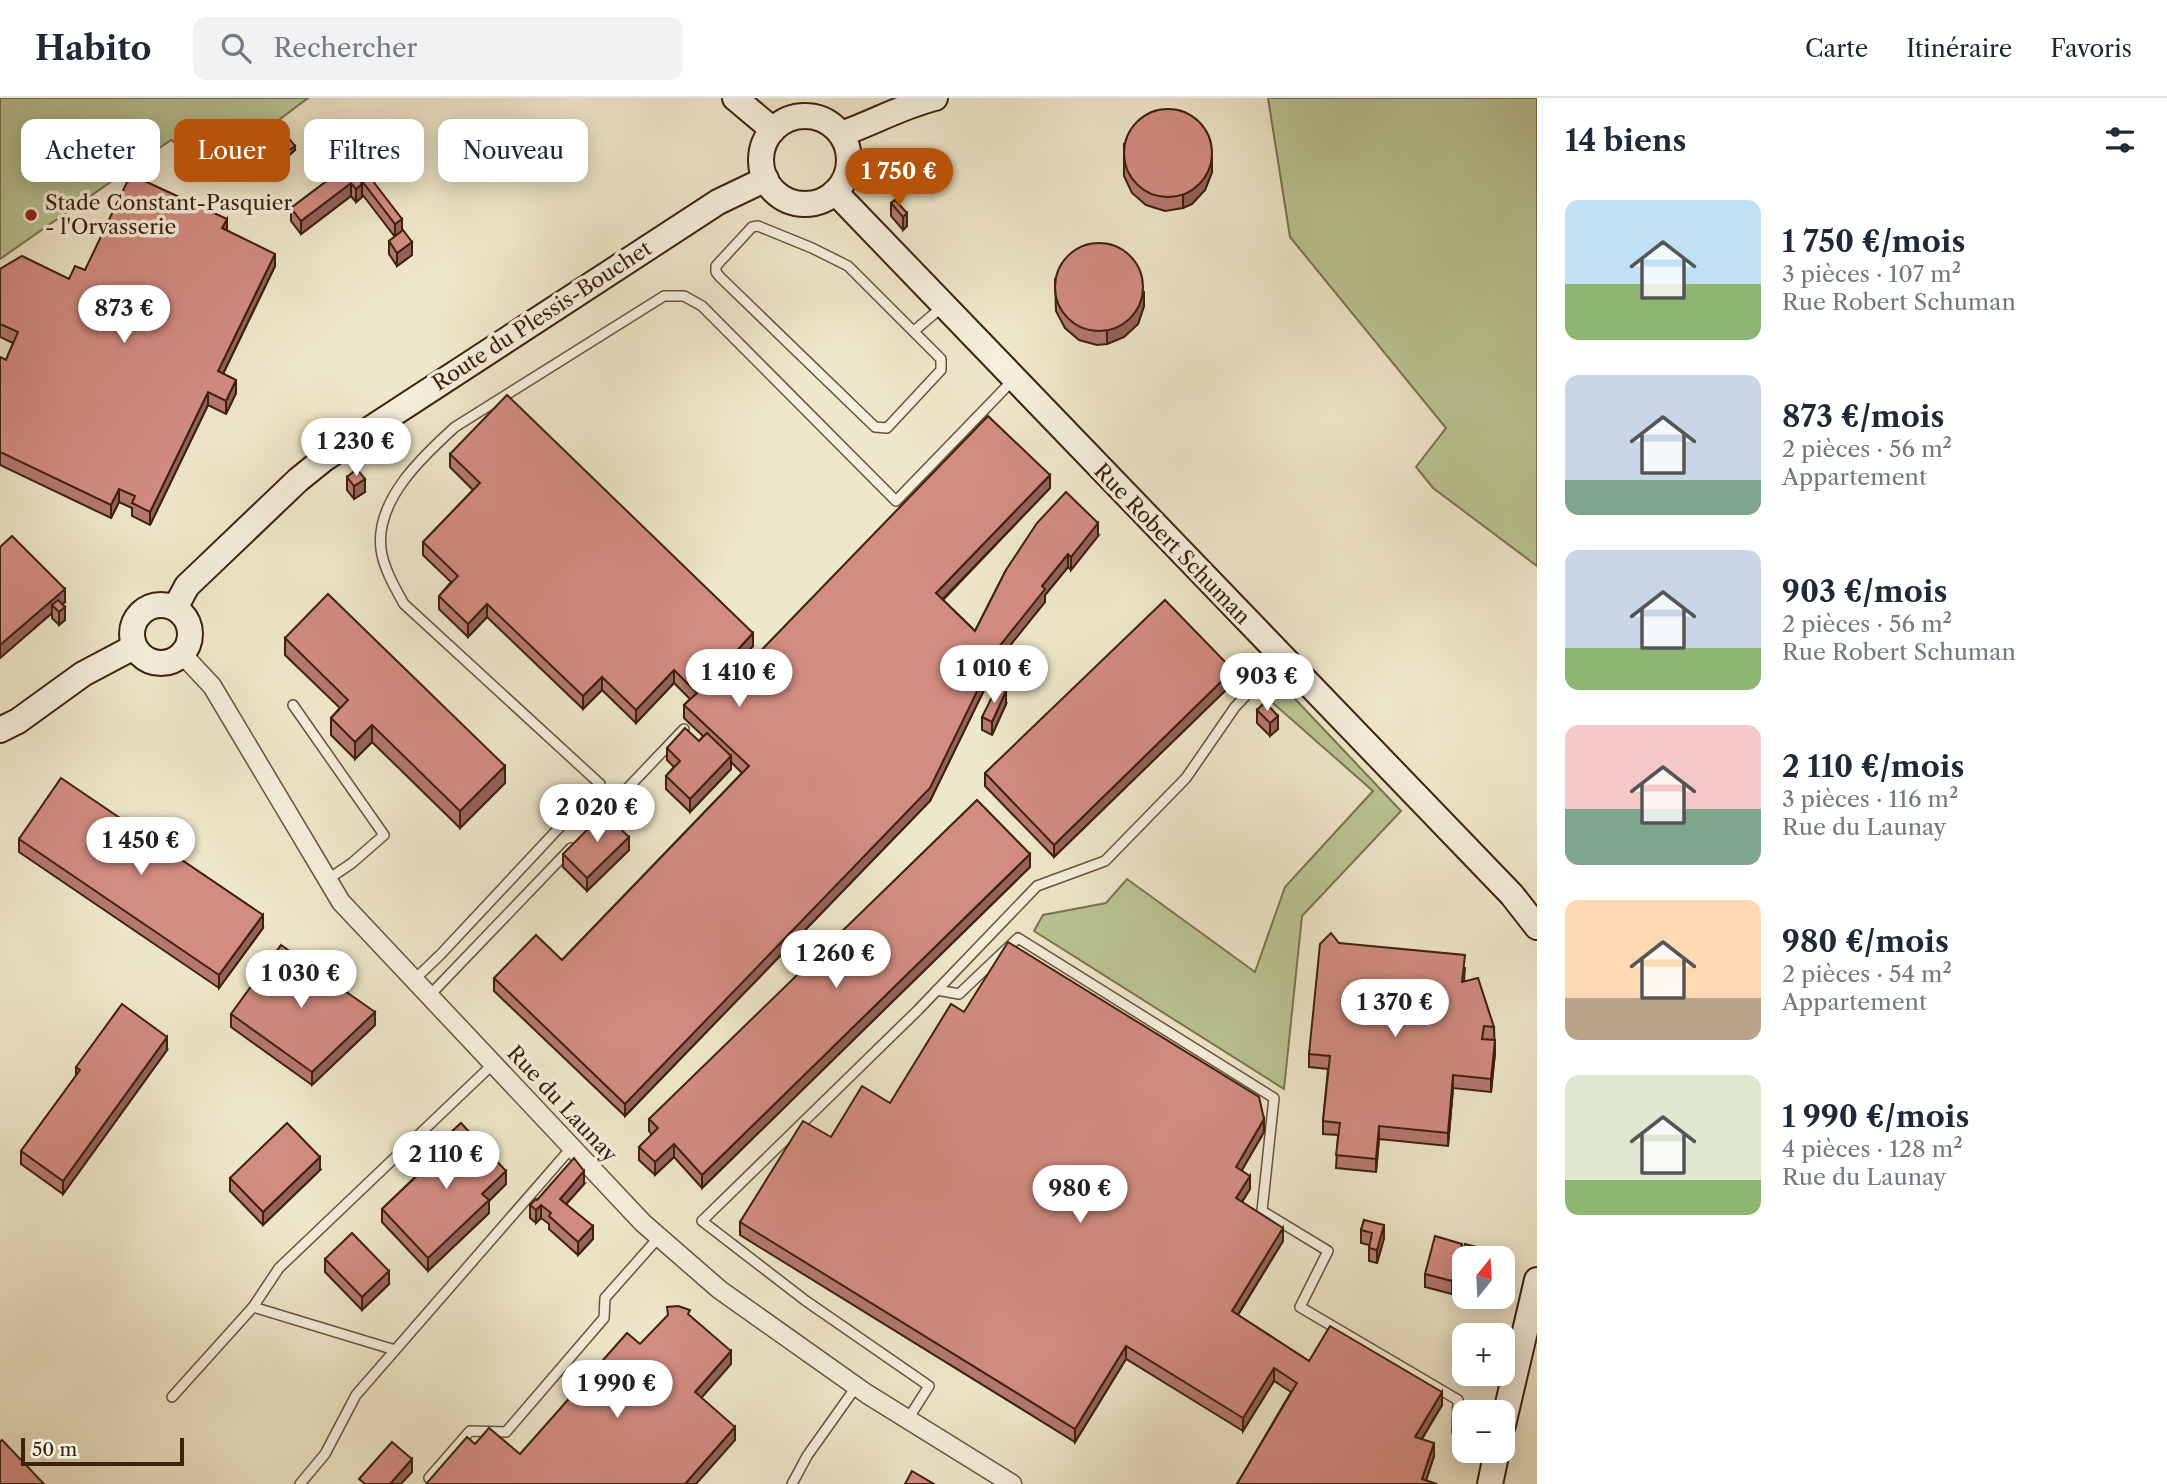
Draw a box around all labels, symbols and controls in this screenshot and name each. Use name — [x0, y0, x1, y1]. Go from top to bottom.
search box — [193, 17, 683, 80]
text: Habito — [35, 28, 151, 69]
icon: search — [217, 29, 255, 67]
text: Rechercher — [273, 32, 417, 64]
text: Carte — [1805, 34, 1868, 63]
text: Itinéraire — [1906, 34, 2012, 63]
text: Favoris — [2050, 34, 2132, 63]
chip: Acheter — [21, 119, 160, 182]
chip: Louer — [174, 119, 290, 182]
chip: Filtres — [304, 119, 424, 182]
chip: Nouveau — [438, 119, 588, 182]
icon: filters — [2101, 121, 2139, 159]
text: 14 biens — [1565, 122, 1686, 159]
pin: 1 750 € — [834, 148, 964, 208]
text: 1 750 € — [861, 157, 937, 185]
place label: Stade Constant-Pasquier - l'Orvasserie — [45, 190, 293, 239]
marker: Stade Constant-Pasquier - l'Orvasserie — [23, 207, 39, 223]
text: 1 750 €/mois — [1782, 223, 1965, 260]
icon: home — [1621, 228, 1705, 312]
street label: Route du Plessis-Bouchet — [428, 235, 656, 396]
text: 3 pièces · 107 m² — [1782, 260, 1961, 288]
pin: 873 € — [75, 286, 173, 345]
text: Rue Robert Schuman — [1782, 288, 2016, 316]
text: 873 € — [94, 294, 154, 322]
text: 873 €/mois — [1782, 398, 1944, 435]
icon: home — [1621, 403, 1705, 487]
pin: 1 230 € — [291, 418, 421, 478]
text: 1 230 € — [317, 427, 395, 455]
text: 2 pièces · 56 m² — [1782, 435, 1952, 463]
street label: Rue Robert Schuman — [1089, 458, 1255, 629]
text: Appartement — [1782, 463, 1927, 491]
text: 903 €/mois — [1782, 573, 1947, 610]
icon: home — [1621, 578, 1705, 662]
text: 2 pièces · 56 m² — [1782, 610, 1952, 638]
text: Rue Robert Schuman — [1782, 638, 2016, 666]
pin: 1 010 € — [929, 646, 1059, 705]
pin: 1 410 € — [674, 650, 804, 709]
text: 1 010 € — [956, 654, 1032, 682]
pin: 903 € — [1218, 654, 1316, 713]
text: 1 410 € — [702, 658, 776, 686]
text: 903 € — [1236, 662, 1298, 690]
text: 2 110 €/mois — [1782, 748, 1964, 785]
icon: home — [1621, 753, 1705, 837]
pin: 2 020 € — [532, 784, 662, 844]
text: 3 pièces · 116 m² — [1782, 785, 1958, 813]
text: 2 020 € — [556, 793, 638, 821]
text: Rue du Launay — [1782, 813, 1946, 841]
pin: 1 450 € — [76, 818, 206, 877]
text: 1 450 € — [102, 826, 180, 854]
text: 980 €/mois — [1782, 923, 1949, 960]
icon: home — [1621, 928, 1705, 1012]
pin: 1 260 € — [771, 930, 901, 990]
text: 1 260 € — [797, 939, 875, 967]
pin: 1 030 € — [236, 950, 366, 1010]
text: 1 030 € — [262, 959, 340, 987]
text: 2 pièces · 54 m² — [1782, 960, 1952, 988]
pin: 1 370 € — [1330, 979, 1460, 1039]
text: 1 370 € — [1357, 988, 1433, 1016]
text: Appartement — [1782, 988, 1927, 1016]
street label: Rue du Launay — [502, 1040, 623, 1167]
text: 1 990 €/mois — [1782, 1098, 1969, 1135]
icon: home — [1621, 1103, 1705, 1187]
pin: 2 110 € — [381, 1132, 511, 1191]
text: 4 pièces · 128 m² — [1782, 1135, 1963, 1163]
text: 2 110 € — [409, 1140, 483, 1168]
text: Rue du Launay — [1782, 1163, 1946, 1191]
pin: 980 € — [1031, 1166, 1129, 1225]
text: 980 € — [1049, 1174, 1111, 1202]
north arrow — [1452, 1246, 1516, 1309]
map controls — [1452, 1246, 1515, 1463]
button: + — [1452, 1323, 1515, 1386]
pin: 1 990 € — [552, 1360, 682, 1420]
text: 1 990 € — [578, 1369, 656, 1397]
button: − — [1452, 1400, 1515, 1463]
scale bar — [21, 1435, 184, 1467]
text: 50 m — [32, 1438, 77, 1461]

